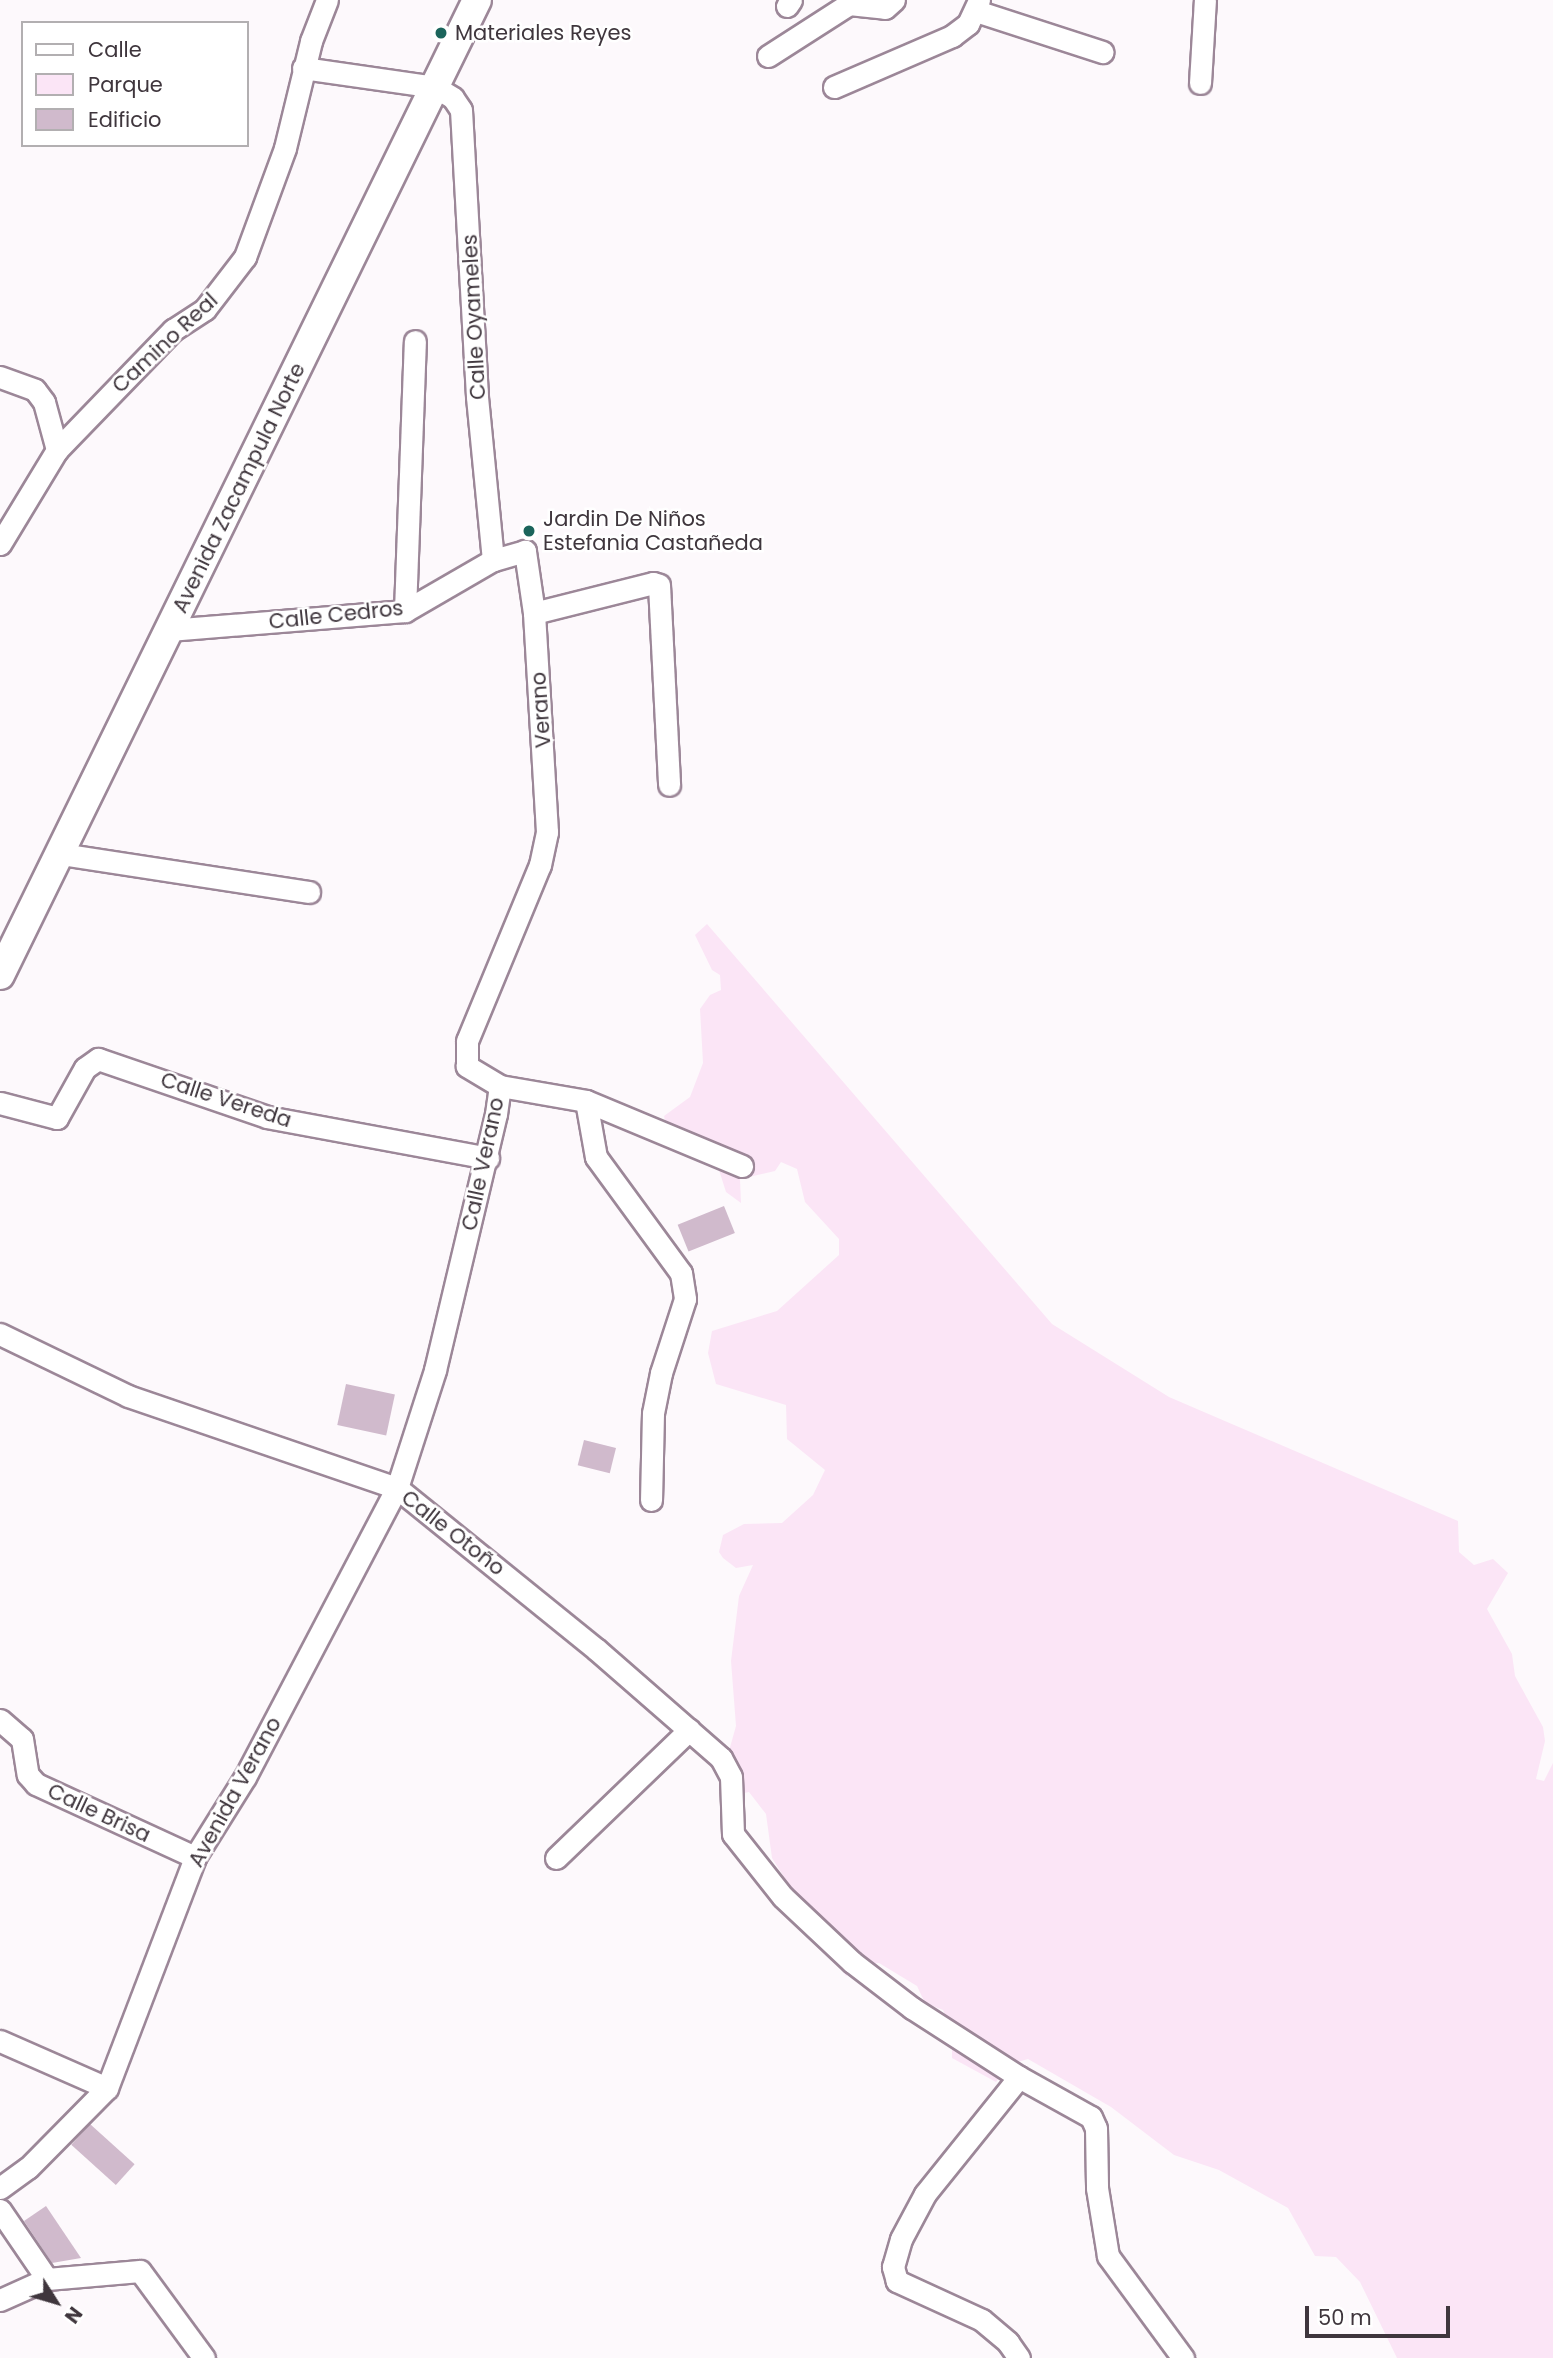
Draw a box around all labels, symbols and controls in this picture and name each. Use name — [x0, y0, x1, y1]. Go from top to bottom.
place label: Materiales Reyes — [455, 20, 631, 46]
legend — [21, 21, 248, 147]
marker: Materiales Reyes — [433, 25, 449, 41]
text: Calle — [88, 35, 142, 64]
text: Parque — [88, 70, 163, 99]
text: Edificio — [88, 105, 162, 134]
street label: Calle Oyameles — [457, 234, 491, 400]
street label: Camino Real — [107, 288, 223, 398]
street label: Avenida Zacampula Norte — [167, 359, 311, 617]
place label: Jardin De Niños Estefania Castañeda — [543, 506, 763, 556]
marker: Jardin De Niños Estefania Castañeda — [521, 523, 537, 539]
street label: Calle Cedros — [268, 595, 404, 635]
street label: Verano — [526, 671, 556, 749]
street label: Calle Vereda — [158, 1067, 294, 1133]
street label: Calle Verano — [457, 1095, 509, 1233]
street label: Calle Otoño — [396, 1485, 510, 1581]
street label: Avenida Verano — [183, 1713, 287, 1871]
street label: Calle Brisa — [44, 1778, 154, 1848]
north arrow — [21, 2267, 91, 2337]
scale bar — [1308, 2292, 1453, 2336]
text: N — [58, 2301, 88, 2329]
text: 50 m — [1318, 2303, 1372, 2332]

